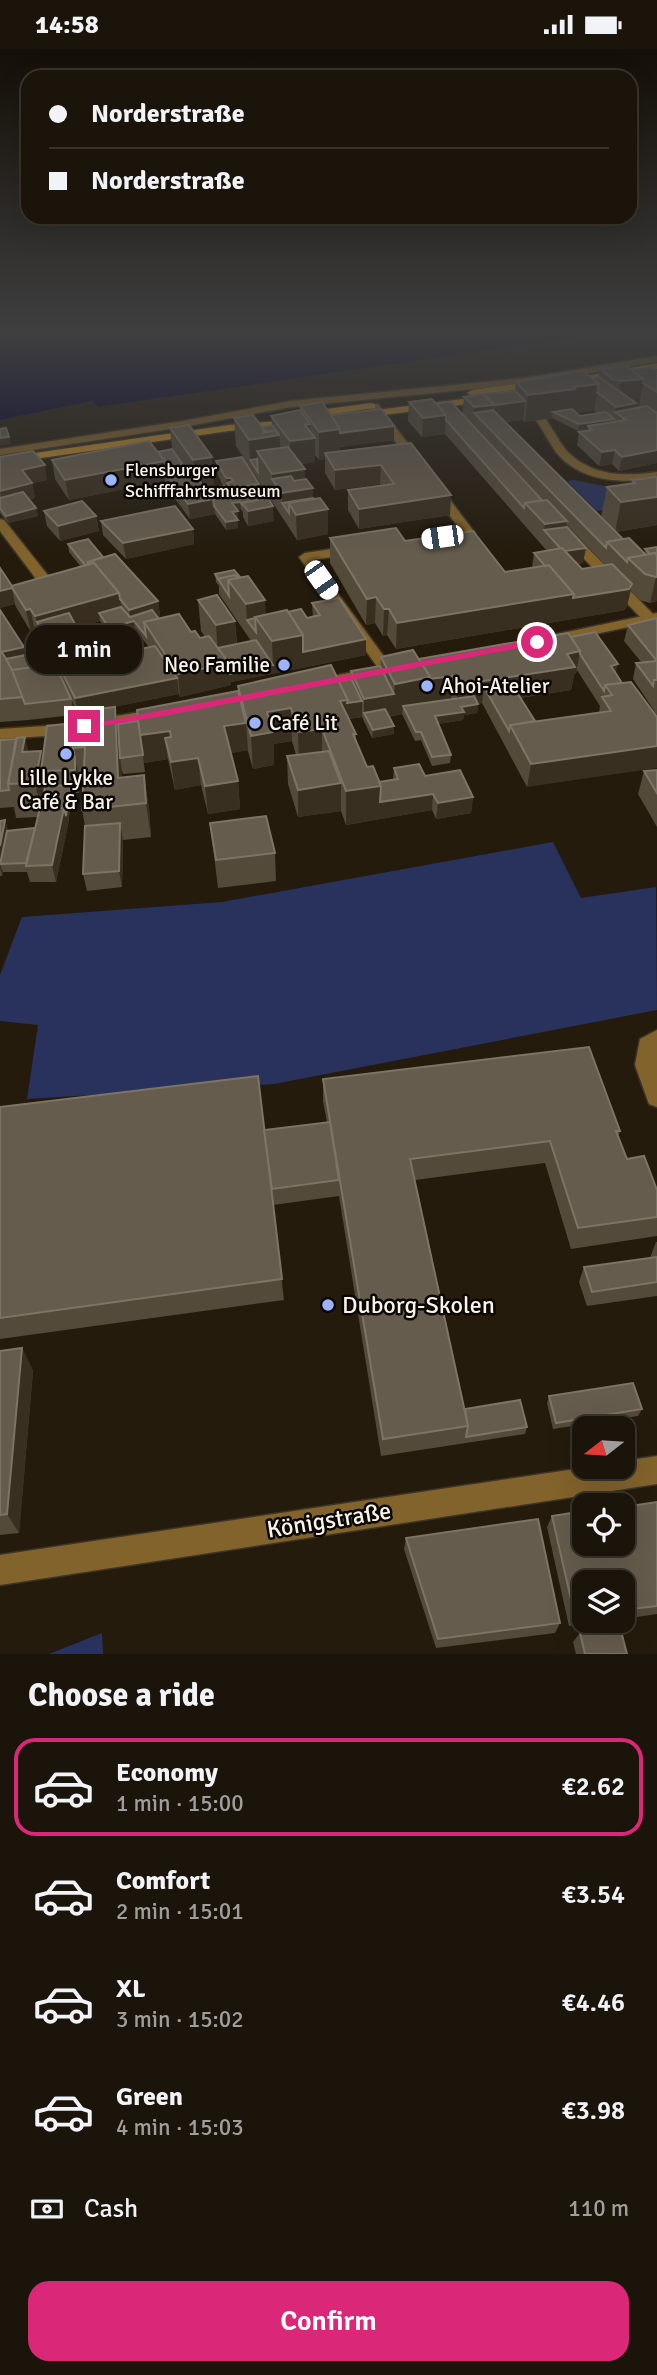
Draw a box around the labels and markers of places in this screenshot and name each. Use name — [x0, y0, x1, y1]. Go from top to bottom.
place label: Flensburger Schifffahrtsmuseum — [125, 459, 281, 502]
marker: Flensburger Schifffahrtsmuseum — [103, 472, 119, 488]
place label: Neo Familie — [164, 652, 270, 678]
marker: Neo Familie — [276, 657, 292, 673]
place label: Ahoi-Atelier — [441, 673, 550, 699]
marker: Ahoi-Atelier — [419, 678, 435, 694]
place label: Café Lit — [269, 710, 338, 736]
marker: Café Lit — [247, 715, 263, 731]
marker: Lille Lykke Café & Bar — [58, 746, 74, 762]
place label: Lille Lykke Café & Bar — [19, 765, 113, 815]
place label: Duborg-Skolen — [342, 1290, 495, 1320]
marker: Duborg-Skolen — [320, 1297, 336, 1313]

